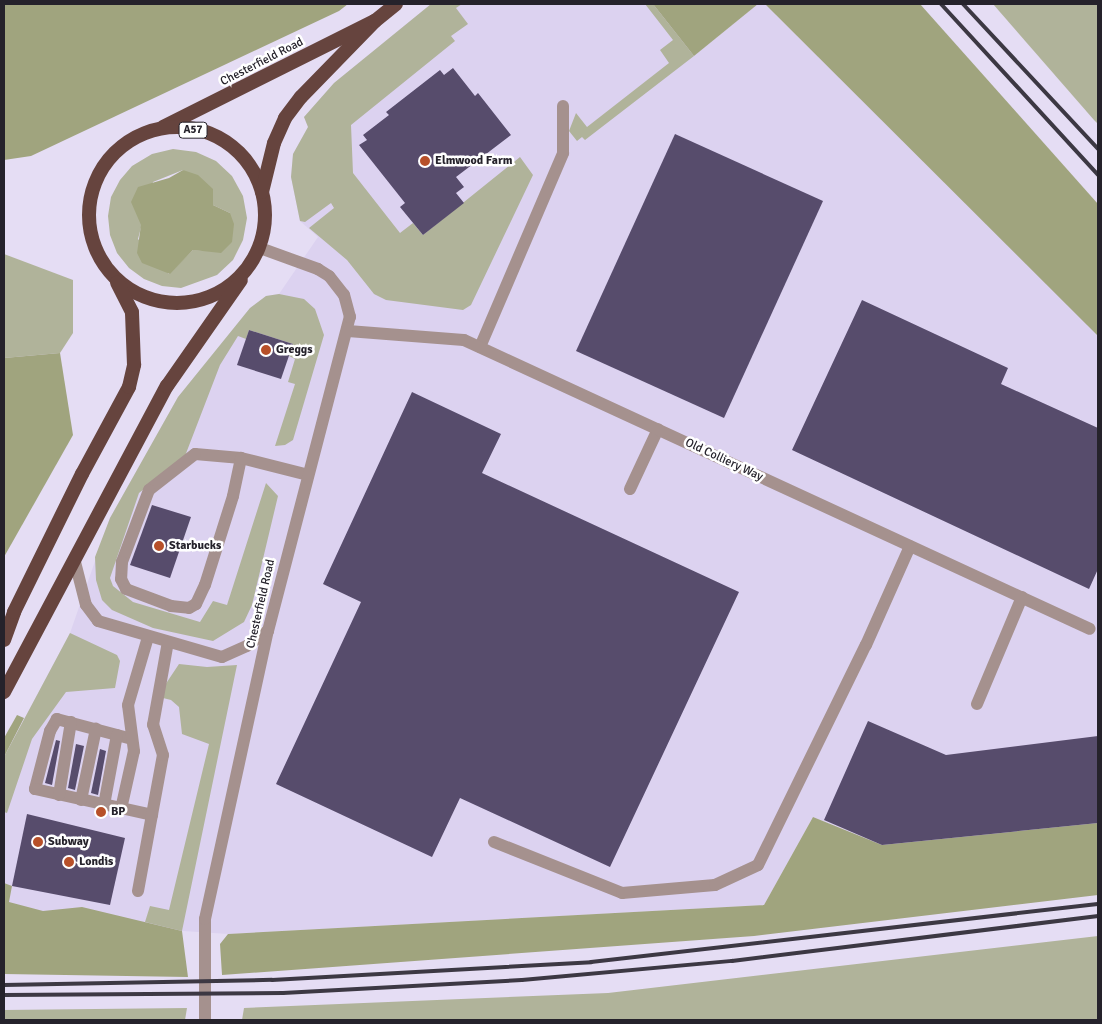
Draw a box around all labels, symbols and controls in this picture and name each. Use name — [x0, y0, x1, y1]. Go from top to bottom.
street label: Chesterfield Road — [218, 35, 306, 89]
road number: A57 — [178, 122, 208, 138]
place label: Elmwood Farm — [435, 154, 512, 168]
marker: Elmwood Farm — [419, 155, 431, 167]
place label: Greggs — [276, 343, 313, 357]
marker: Greggs — [260, 344, 272, 356]
street label: Old Colliery Way — [683, 436, 765, 484]
place label: Starbucks — [169, 539, 221, 553]
marker: Starbucks — [153, 540, 165, 552]
street label: Chesterfield Road — [244, 558, 278, 650]
place label: BP — [111, 805, 125, 819]
marker: BP — [95, 806, 107, 818]
place label: Subway — [48, 835, 89, 849]
marker: Subway — [32, 836, 44, 848]
place label: Londis — [79, 855, 113, 869]
marker: Londis — [63, 856, 75, 868]

